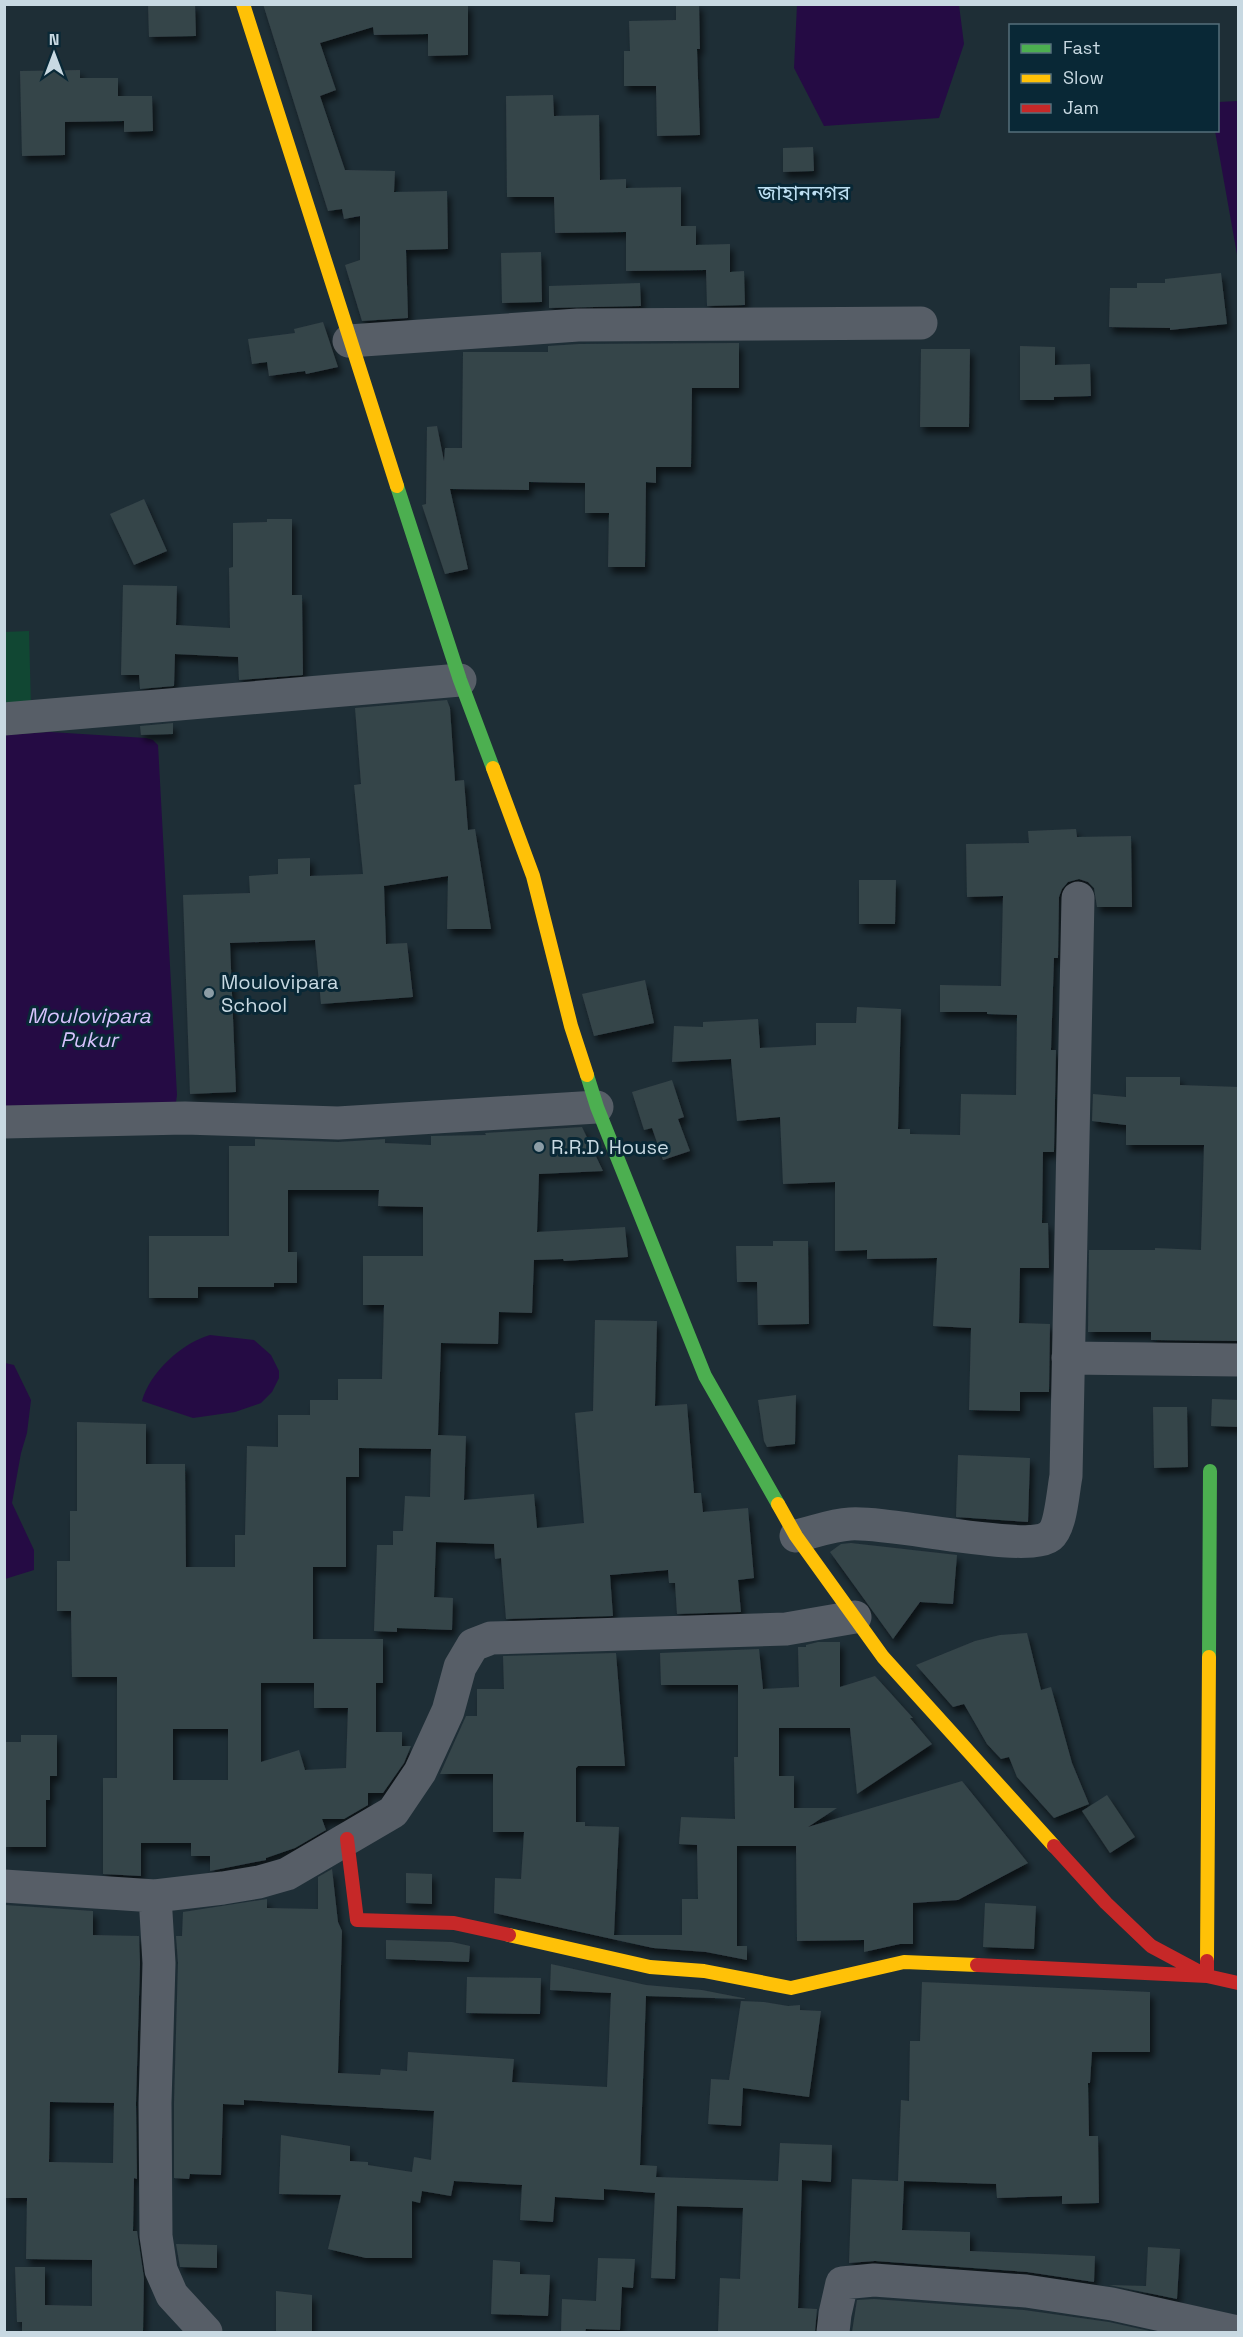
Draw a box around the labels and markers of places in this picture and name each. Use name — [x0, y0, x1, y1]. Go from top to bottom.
place label: Moulovipara School — [221, 969, 339, 1018]
marker: Moulovipara School — [202, 986, 216, 1000]
place label: R.R.D. House — [551, 1134, 669, 1160]
marker: R.R.D. House — [532, 1140, 546, 1154]

